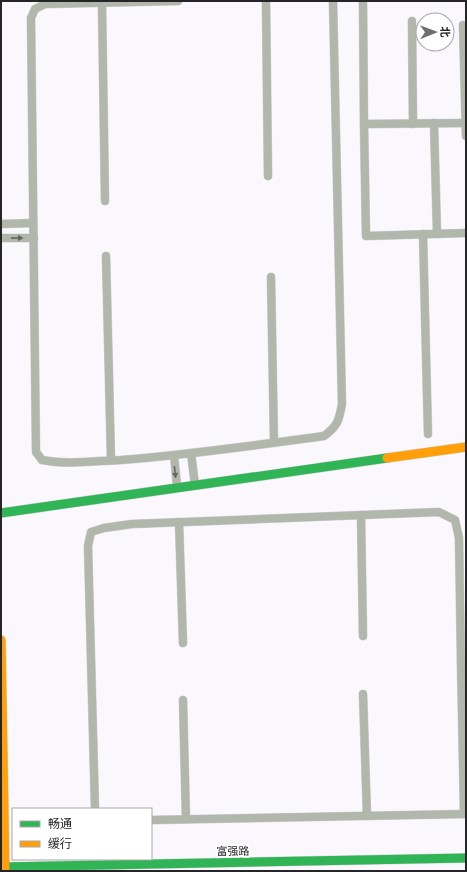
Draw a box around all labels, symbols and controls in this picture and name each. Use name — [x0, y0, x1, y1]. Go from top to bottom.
north arrow — [415, 12, 455, 52]
text: 北 — [438, 26, 451, 37]
one-way arrow — [11, 235, 24, 241]
one-way arrow — [172, 466, 179, 478]
legend — [12, 808, 152, 860]
text: 畅通 — [48, 817, 72, 831]
text: 缓行 — [48, 837, 72, 851]
street label: 富强路 — [216, 845, 250, 858]

